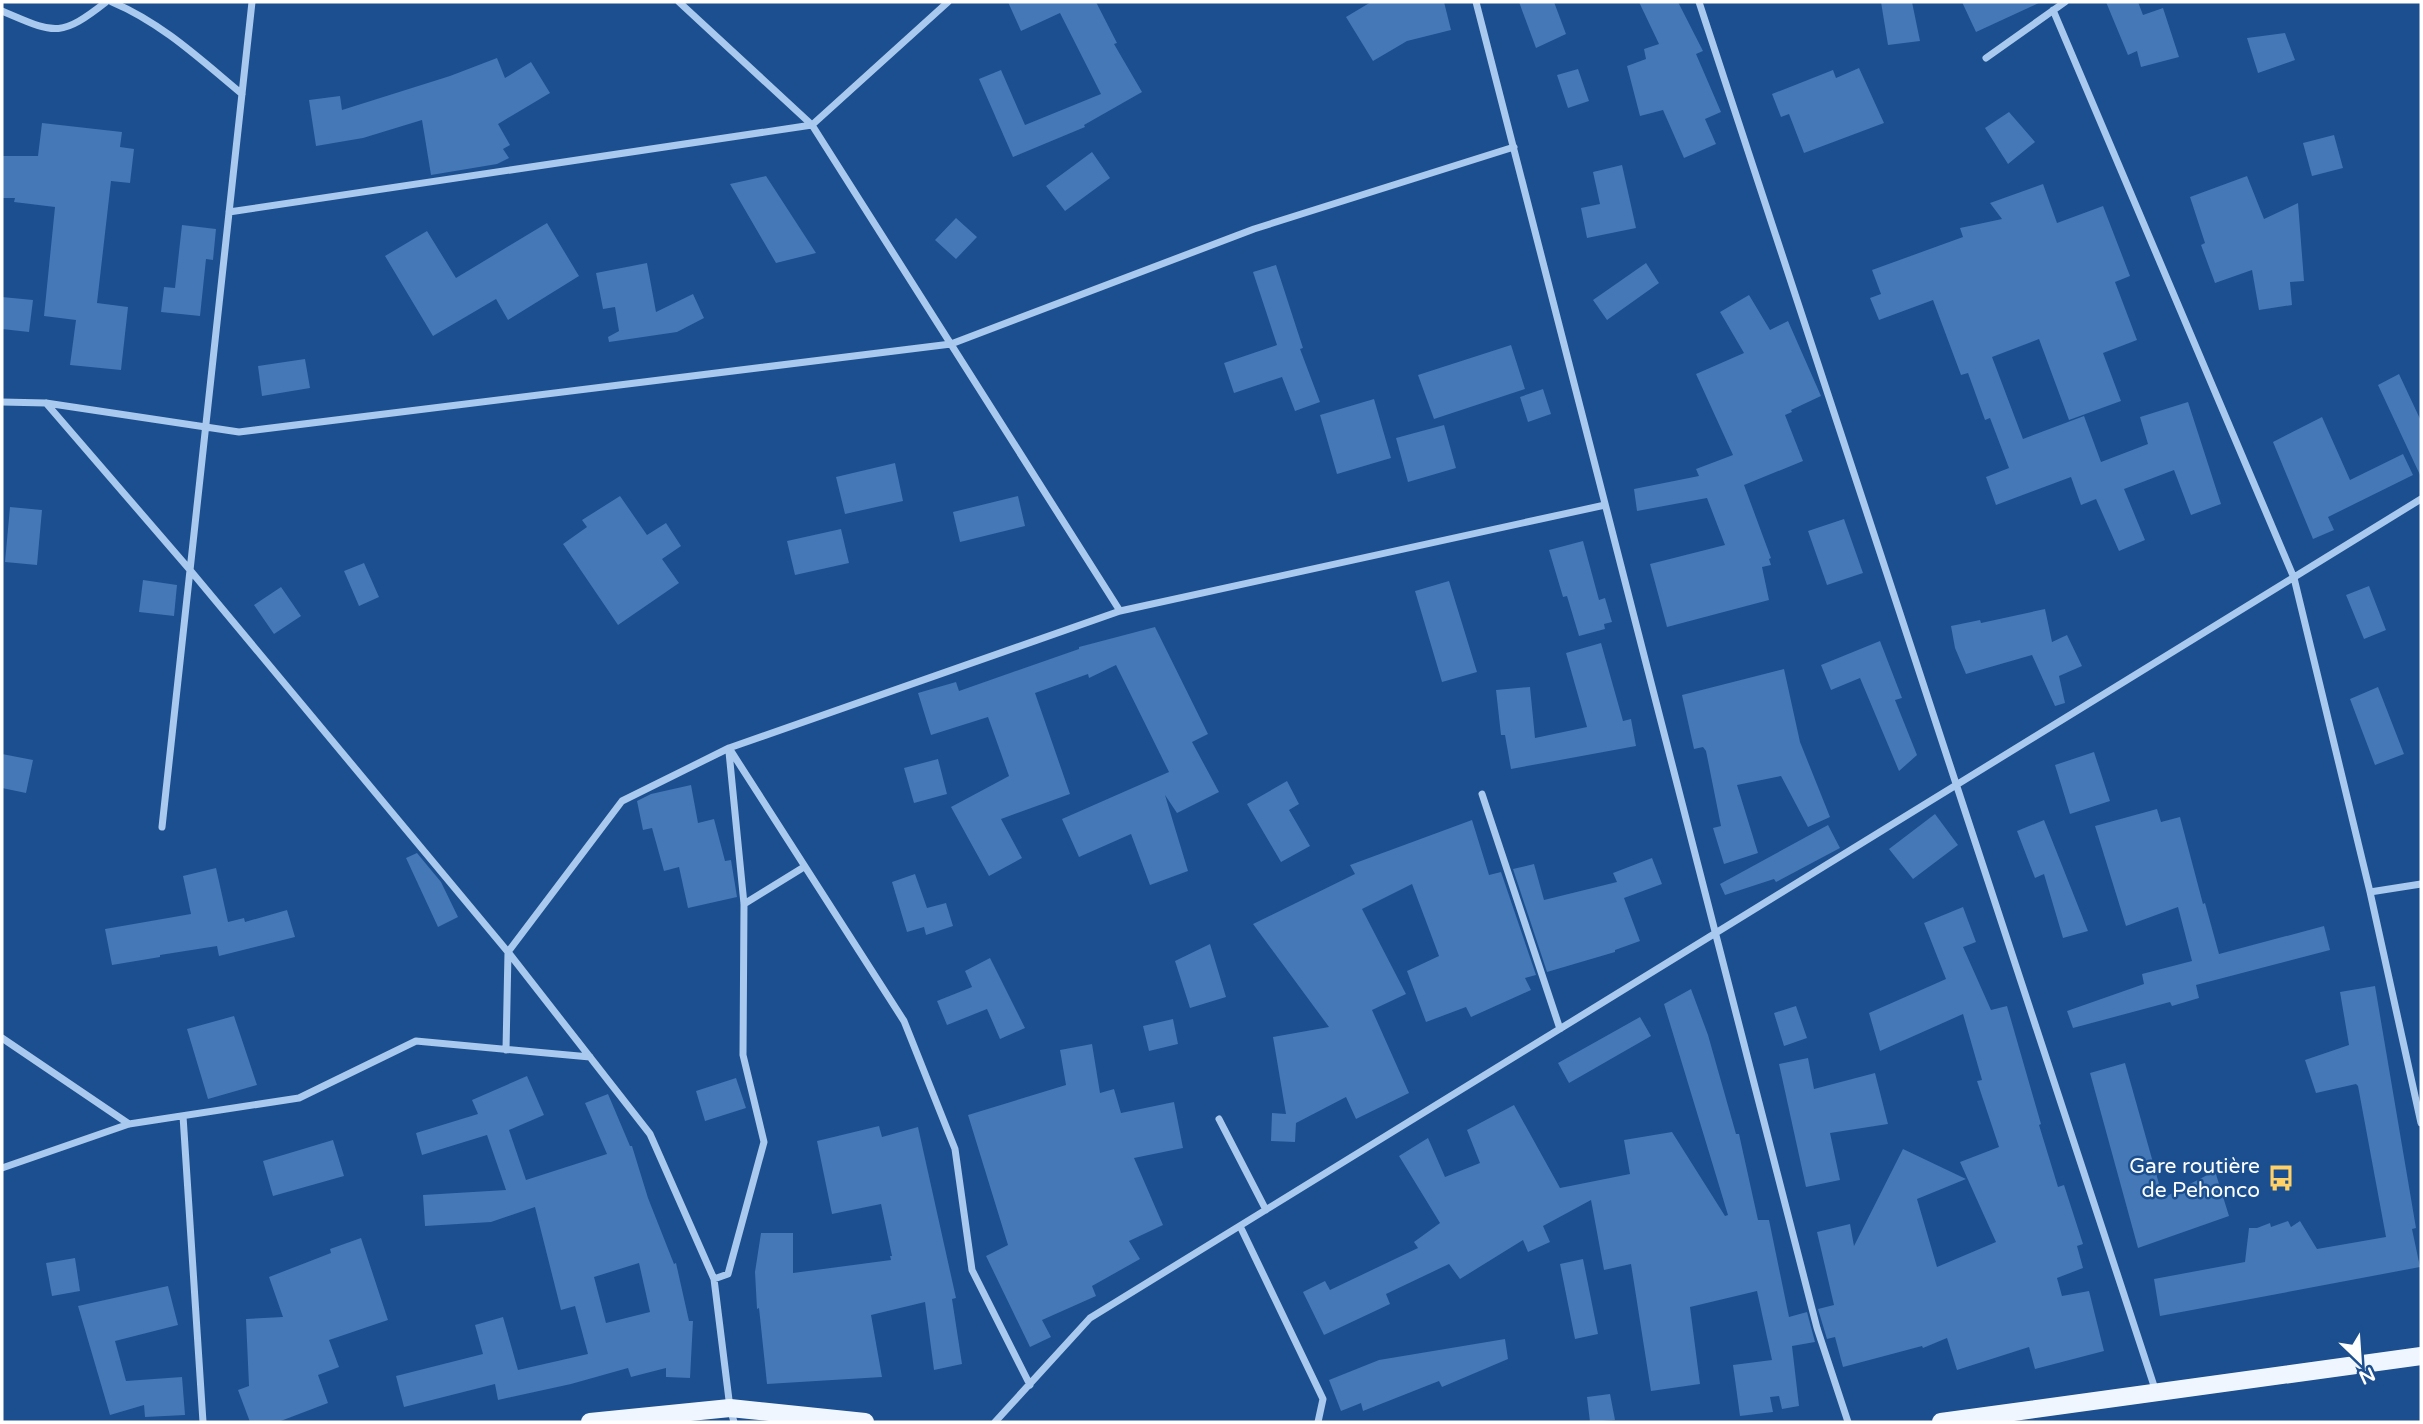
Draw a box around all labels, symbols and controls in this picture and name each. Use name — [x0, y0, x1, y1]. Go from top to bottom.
place label: Gare routière de Pehonco — [2129, 1154, 2260, 1203]
bus stop icon: Gare routière de Pehonco — [2266, 1163, 2296, 1193]
north arrow — [2325, 1326, 2395, 1396]
text: N — [2355, 1362, 2378, 1389]

